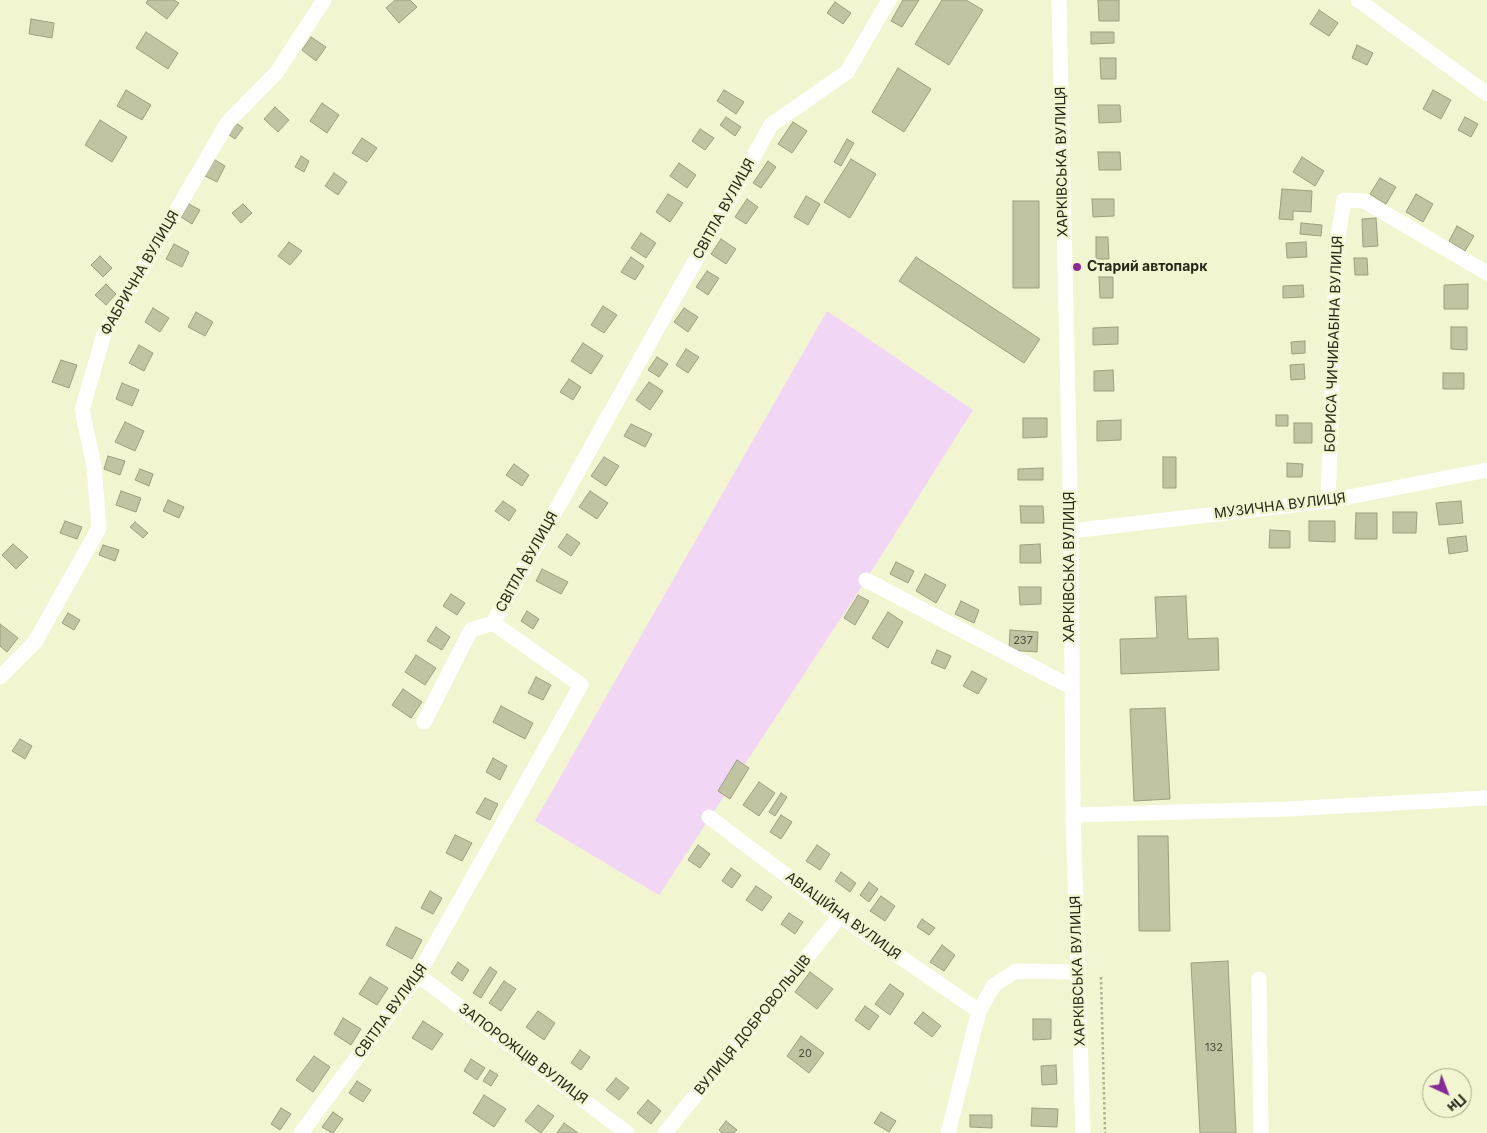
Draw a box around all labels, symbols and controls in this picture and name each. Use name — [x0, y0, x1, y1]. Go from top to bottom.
street label: ХАРКІВСЬКА ВУЛИЦЯ — [1052, 86, 1072, 238]
street label: СВІТЛА ВУЛИЦЯ — [689, 156, 759, 262]
street label: ФАБРИЧНА ВУЛИЦЯ — [97, 208, 183, 338]
street label: БОРИСА ЧИЧИБАБІНА ВУЛИЦЯ — [1322, 235, 1346, 453]
place label: Старий автопарк — [1087, 259, 1207, 275]
marker: Старий автопарк — [1071, 261, 1083, 273]
street label: МУЗИЧНА ВУЛИЦЯ — [1213, 490, 1347, 522]
street label: ХАРКІВСЬКА ВУЛИЦЯ — [1062, 492, 1078, 642]
street label: СВІТЛА ВУЛИЦЯ — [492, 509, 562, 615]
house number: 237 — [1013, 634, 1033, 648]
street label: АВІАЦІЙНА ВУЛИЦЯ — [782, 868, 904, 964]
street label: ХАРКІВСЬКА ВУЛИЦЯ — [1067, 895, 1089, 1047]
street label: ВУЛИЦЯ ДОБРОВОЛЬЦІВ — [691, 952, 815, 1098]
street label: СВІТЛА ВУЛИЦЯ — [351, 961, 431, 1061]
street label: ЗАПОРОЖЦІВ ВУЛИЦЯ — [455, 1000, 591, 1108]
house number: 132 — [1205, 1041, 1223, 1055]
house number: 20 — [798, 1047, 812, 1061]
north arrow — [1422, 1068, 1472, 1118]
text: Пн — [1444, 1091, 1470, 1116]

